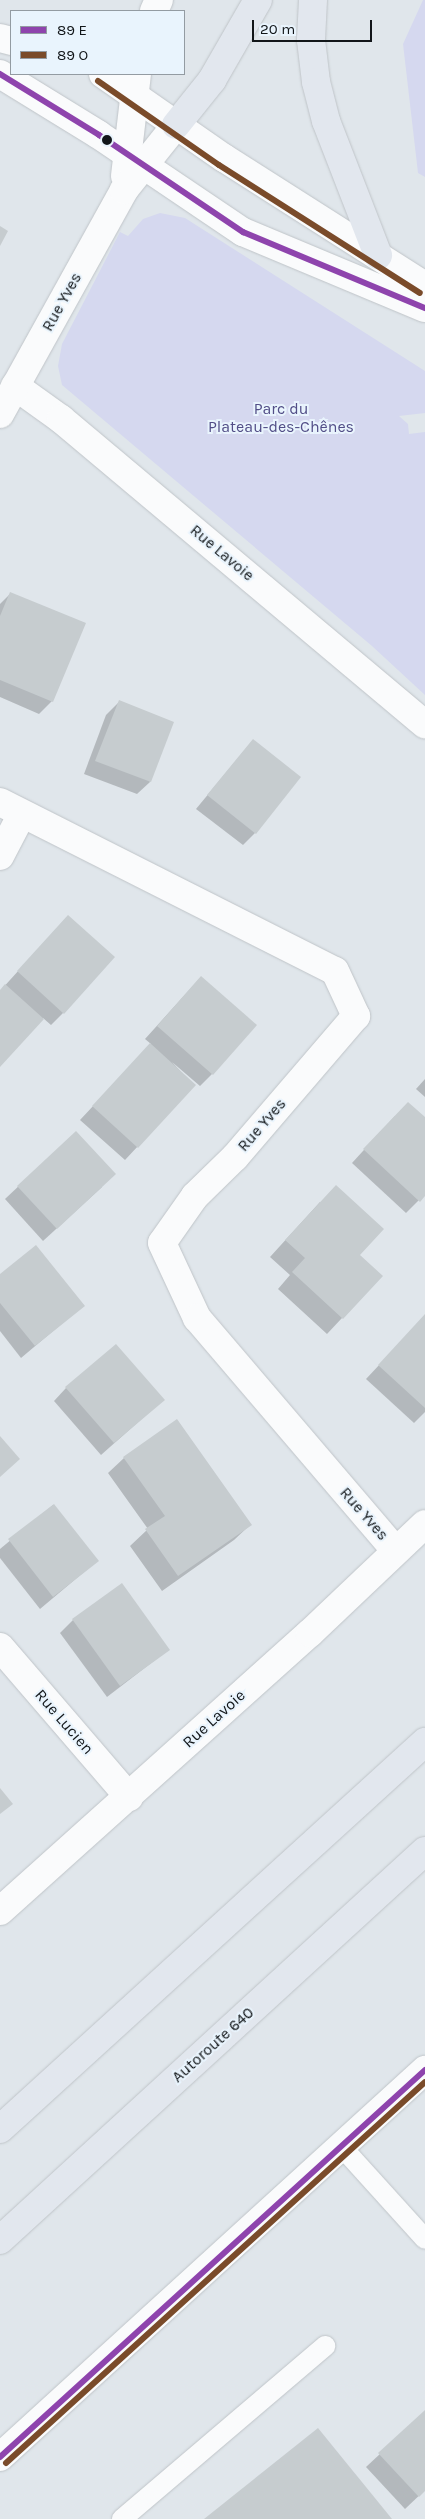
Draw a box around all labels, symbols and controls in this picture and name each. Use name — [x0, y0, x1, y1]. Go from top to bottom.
legend — [10, 10, 185, 75]
scale bar — [255, 10, 375, 42]
text: 20 m — [260, 20, 295, 38]
text: 89 E — [57, 21, 87, 39]
text: 89 O — [57, 46, 88, 64]
unlabelled marker — [102, 135, 112, 145]
street label: Rue Yves — [38, 269, 86, 335]
park label: Parc du Plateau-des-Chênes — [208, 399, 354, 437]
street label: Rue Lavoie — [186, 521, 258, 585]
street label: Rue Yves — [234, 1094, 290, 1156]
street label: Rue Yves — [336, 1483, 392, 1545]
street label: Rue Lucien — [31, 1686, 97, 1758]
street label: Rue Lavoie — [179, 1686, 249, 1752]
street label: Autoroute 640 — [168, 2003, 258, 2087]

